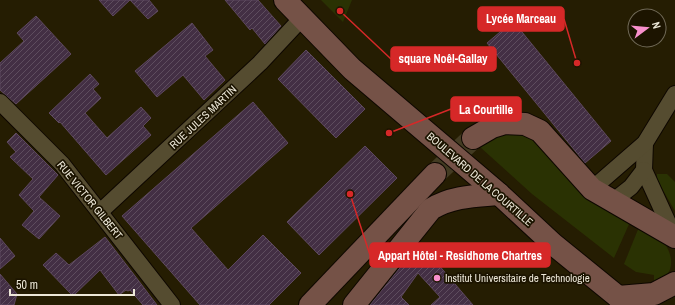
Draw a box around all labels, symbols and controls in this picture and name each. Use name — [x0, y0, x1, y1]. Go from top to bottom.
callout: Lycée Marceau — [478, 7, 564, 31]
north arrow — [627, 8, 667, 48]
text: Lycée Marceau — [486, 11, 556, 27]
text: N — [649, 20, 664, 30]
callout: square Noêl-Gallay — [391, 47, 496, 71]
text: square Noêl-Gallay — [398, 51, 488, 67]
street label: RUE JULES MARTIN — [167, 82, 239, 152]
callout: La Courtille — [451, 97, 521, 121]
text: La Courtille — [459, 102, 514, 118]
street label: BOULEVARD DE LA COURTILLE — [424, 129, 536, 229]
street label: RUE VICTOR GILBERT — [54, 158, 126, 242]
callout: Appart Hôtel - Residhome Chartres — [370, 243, 550, 267]
text: Appart Hôtel - Residhome Chartres — [378, 248, 543, 264]
scale bar — [10, 271, 134, 297]
place label: Institut Universitaire de Technologie — [445, 271, 590, 285]
marker: Institut Universitaire de Technologie — [432, 273, 442, 283]
text: 50 m — [16, 277, 38, 293]

